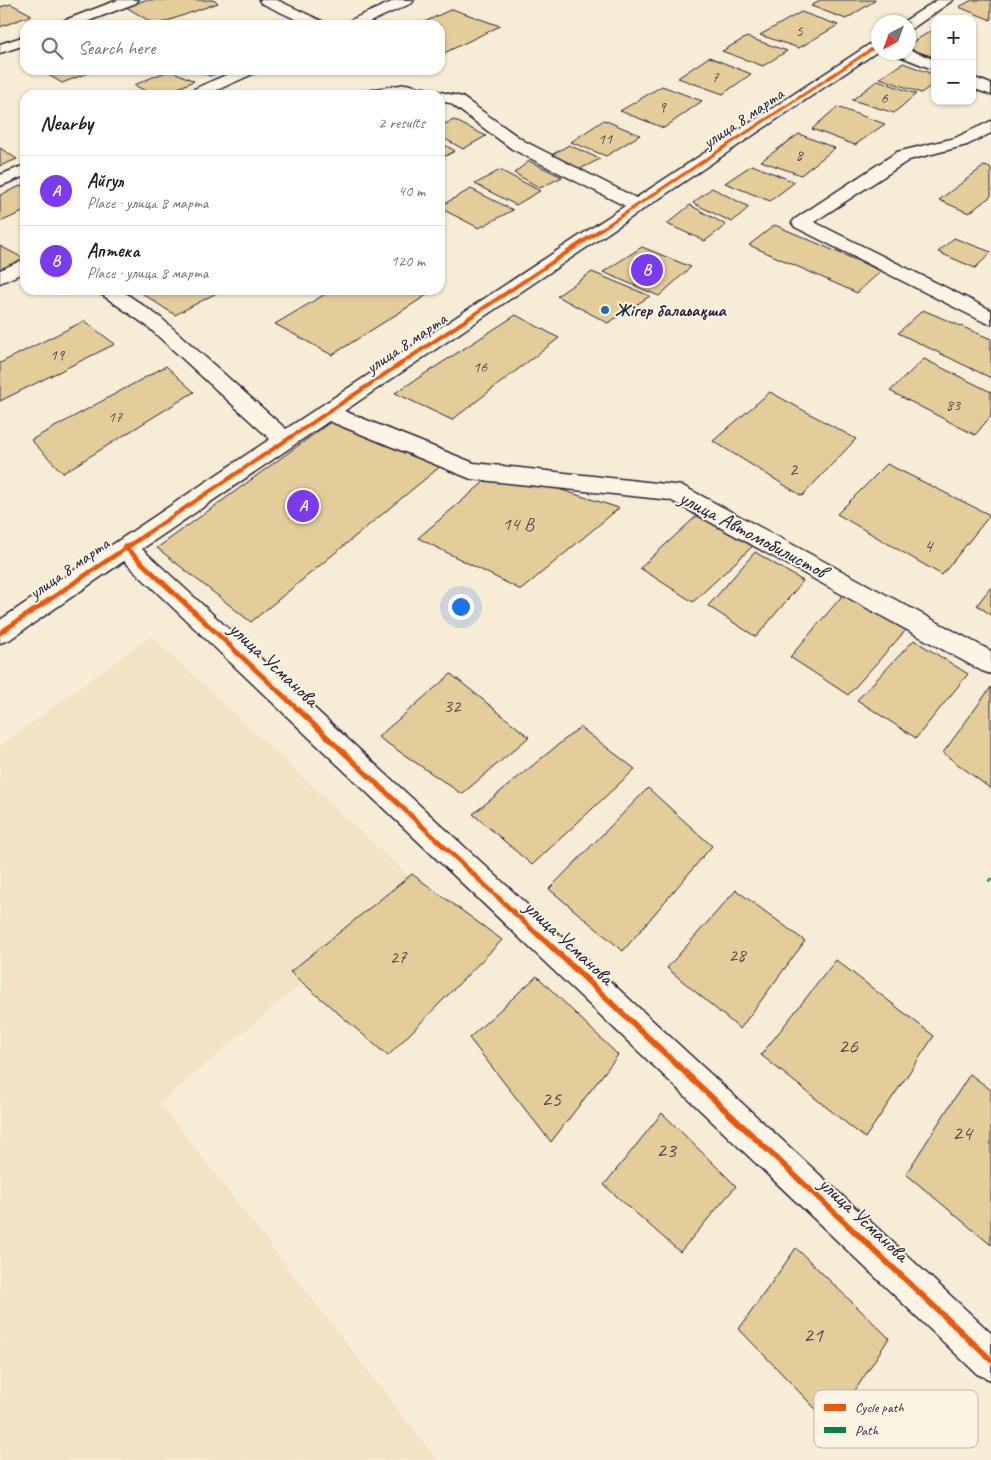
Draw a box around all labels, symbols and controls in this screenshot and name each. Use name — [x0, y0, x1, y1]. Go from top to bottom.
north arrow — [871, 15, 916, 60]
map controls — [931, 15, 976, 105]
button: + — [931, 15, 976, 60]
search box — [20, 20, 445, 75]
house number: 5 — [795, 21, 803, 41]
icon: search — [38, 34, 66, 62]
text: Search here — [78, 36, 155, 60]
button: − — [931, 60, 976, 105]
house number: 7 — [711, 67, 719, 87]
street label: улица 8 марта — [698, 82, 789, 154]
house number: 6 — [880, 88, 888, 108]
house number: 9 — [658, 97, 667, 117]
text: Nearby — [40, 110, 93, 136]
text: 2 results — [378, 113, 425, 133]
house number: 11 — [598, 129, 613, 149]
house number: 8 — [795, 145, 804, 165]
text: Айгул — [87, 169, 123, 193]
text: A — [52, 181, 60, 201]
text: 40 m — [398, 181, 425, 201]
text: Place · улица 8 марта — [87, 193, 208, 213]
text: Аптека — [87, 239, 140, 263]
text: B — [52, 251, 60, 271]
text: 120 m — [391, 251, 425, 271]
pin: B — [631, 251, 663, 289]
text: Place · улица 8 марта — [87, 263, 208, 283]
place label: Жігер балаьақша — [615, 299, 728, 321]
marker: Жігер балаьақша — [599, 304, 611, 316]
street label: улица 8 марта — [361, 307, 452, 379]
house number: 19 — [50, 345, 66, 365]
house number: 16 — [473, 357, 488, 377]
house number: 83 — [946, 395, 962, 415]
house number: 17 — [108, 407, 123, 427]
house number: 2 — [789, 457, 799, 481]
street label: улица Автомобилистов — [673, 483, 835, 586]
pin: A — [287, 487, 319, 525]
house number: 14 В — [502, 512, 535, 536]
street label: улица 8 марта — [24, 531, 115, 604]
house number: 4 — [924, 534, 935, 558]
your location — [448, 594, 474, 620]
street label: улица Усманова — [222, 614, 326, 714]
house number: 32 — [443, 694, 462, 718]
street label: улица Усманова — [517, 892, 621, 992]
house number: 28 — [728, 943, 748, 967]
house number: 27 — [389, 945, 408, 969]
house number: 26 — [838, 1032, 859, 1060]
house number: 25 — [541, 1085, 562, 1113]
house number: 24 — [952, 1119, 974, 1147]
house number: 23 — [656, 1136, 678, 1164]
street label: улица Усманова — [812, 1169, 916, 1269]
house number: 21 — [803, 1321, 824, 1349]
legend — [814, 1390, 978, 1448]
text: Cycle path — [855, 1399, 904, 1416]
text: Path — [855, 1422, 879, 1439]

